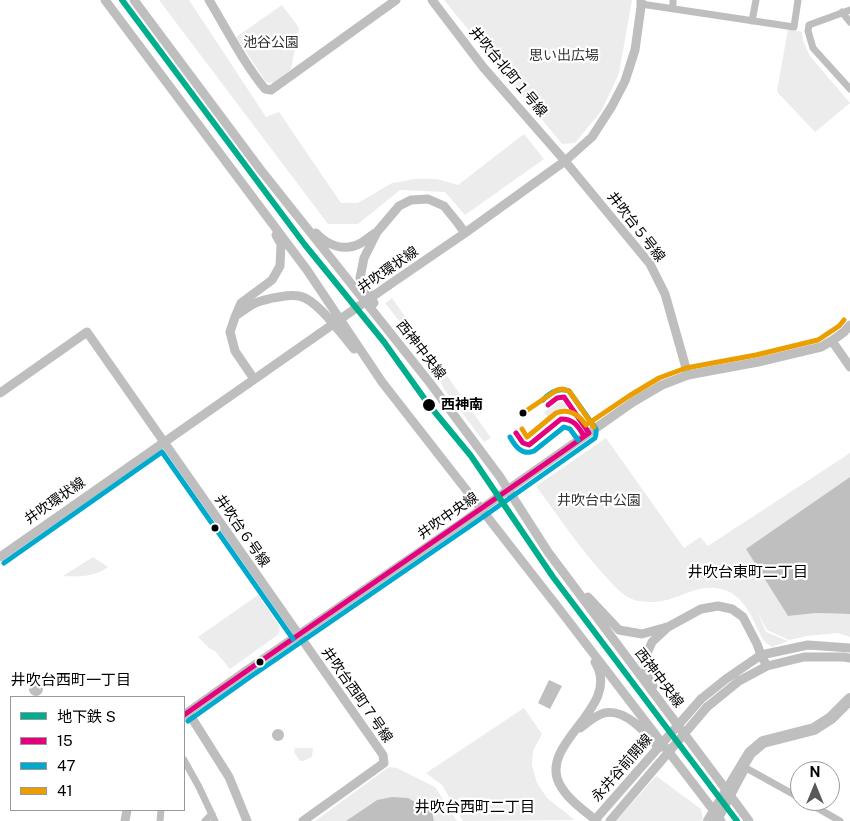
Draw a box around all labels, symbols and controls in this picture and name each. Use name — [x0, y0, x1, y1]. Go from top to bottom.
street label: 井吹台北町１号線 — [466, 24, 550, 120]
park label: 池谷公園 — [243, 35, 299, 51]
park label: 思い出広場 — [529, 48, 599, 64]
street label: 井吹台５号線 — [604, 189, 668, 265]
street label: 井吹環状線 — [355, 243, 421, 297]
street label: 西神中央線 — [393, 317, 449, 383]
marker: 西神南 — [421, 397, 437, 413]
place label: 西神南 — [441, 397, 483, 413]
unlabelled marker — [518, 408, 528, 418]
street label: 井吹環状線 — [22, 474, 88, 528]
street label: 井吹中央線 — [415, 489, 481, 543]
street label: 井吹台６号線 — [211, 492, 273, 570]
park label: 井吹台中公園 — [557, 493, 641, 509]
unlabelled marker — [210, 523, 220, 533]
district label: 井吹台東町二丁目 — [688, 563, 808, 581]
street label: 井吹台西町７号線 — [318, 644, 396, 746]
street label: 西神中央線 — [631, 645, 687, 711]
unlabelled marker — [255, 657, 265, 667]
district label: 井吹台西町一丁目 — [11, 671, 131, 689]
legend — [10, 696, 185, 811]
text: 地下鉄 S — [57, 708, 116, 725]
street label: 永井谷前開線 — [588, 731, 656, 805]
text: 15 — [57, 732, 73, 749]
text: 47 — [57, 757, 75, 774]
north arrow — [790, 761, 840, 811]
text: N — [810, 764, 820, 780]
text: 41 — [57, 782, 73, 799]
district label: 井吹台西町二丁目 — [415, 798, 535, 816]

